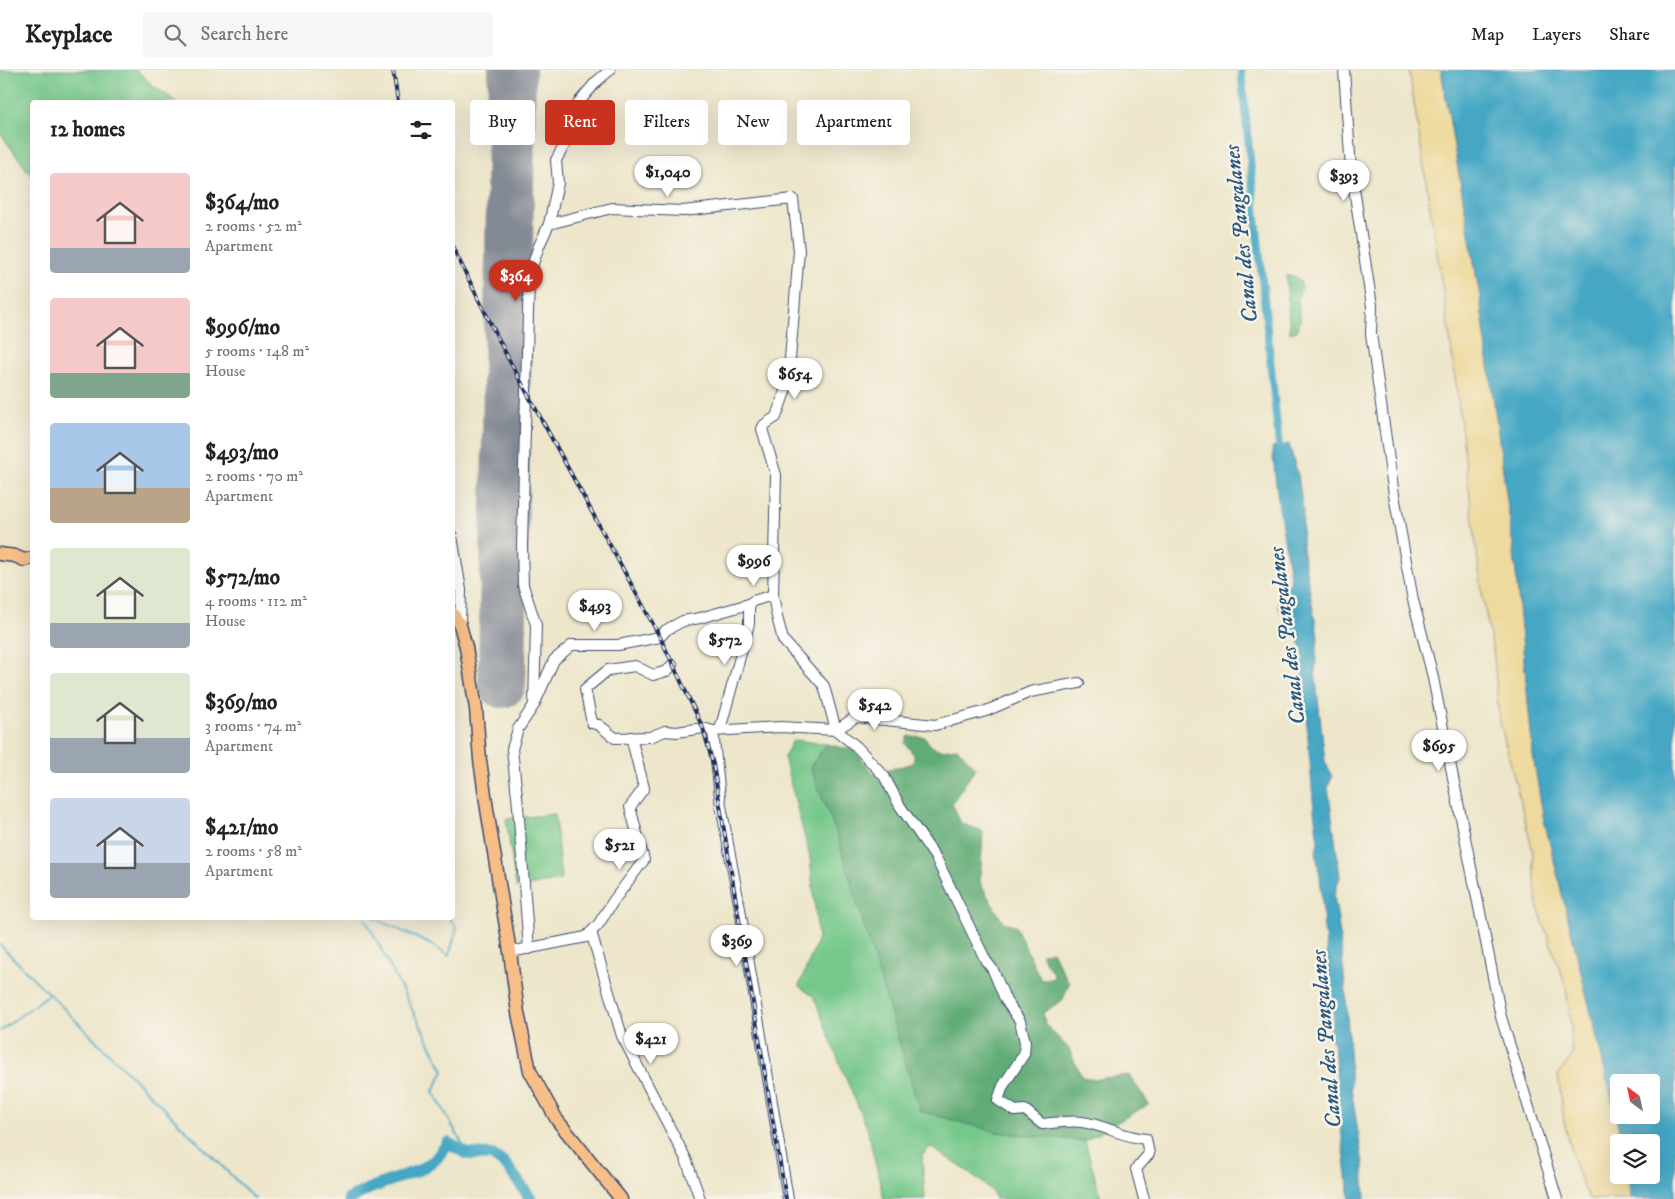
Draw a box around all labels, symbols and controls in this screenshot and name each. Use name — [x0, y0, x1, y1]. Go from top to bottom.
search box — [143, 12, 493, 57]
text: Keyplace — [25, 20, 113, 50]
icon: search — [161, 21, 189, 49]
text: Search here — [201, 23, 288, 46]
text: Map — [1471, 24, 1504, 46]
text: Layers — [1532, 24, 1581, 46]
text: Share — [1609, 24, 1650, 46]
chip: Buy — [470, 100, 535, 145]
chip: Rent — [545, 100, 615, 145]
chip: Filters — [625, 100, 708, 145]
chip: New — [718, 100, 787, 145]
chip: Apartment — [797, 100, 910, 145]
icon: filters — [407, 116, 435, 144]
text: 12 homes — [50, 117, 125, 143]
water label: Canal des Pangalanes — [1219, 142, 1264, 324]
pin: $1,040 — [627, 156, 709, 198]
pin: $393 — [1314, 160, 1374, 202]
text: $1,040 — [645, 162, 691, 182]
text: $393 — [1330, 166, 1358, 186]
text: $364/mo — [205, 190, 279, 216]
icon: home — [90, 193, 150, 253]
text: 2 rooms · 52 m² — [205, 216, 302, 236]
text: Apartment — [205, 236, 273, 256]
pin: $364 — [486, 260, 546, 302]
text: $364 — [500, 266, 532, 286]
text: $996/mo — [205, 315, 280, 341]
icon: home — [90, 318, 150, 378]
text: 5 rooms · 148 m² — [205, 341, 309, 361]
pin: $654 — [765, 358, 825, 400]
text: House — [205, 361, 246, 381]
text: $654 — [778, 364, 812, 384]
text: $493/mo — [205, 440, 279, 466]
icon: home — [90, 443, 150, 503]
text: 2 rooms · 70 m² — [205, 466, 303, 486]
text: Apartment — [205, 486, 273, 506]
pin: $996 — [724, 544, 784, 587]
water label: Canal des Pangalanes — [1263, 544, 1312, 726]
text: $996 — [737, 551, 771, 571]
text: $572/mo — [205, 565, 280, 591]
icon: home — [90, 568, 150, 628]
pin: $493 — [565, 590, 625, 632]
text: 4 rooms · 112 m² — [205, 591, 307, 611]
text: $493 — [579, 596, 611, 616]
text: House — [205, 611, 246, 631]
pin: $572 — [695, 624, 755, 666]
text: $572 — [709, 630, 741, 650]
pin: $542 — [845, 688, 905, 731]
text: $369/mo — [205, 690, 277, 716]
icon: home — [90, 693, 150, 753]
text: $542 — [859, 695, 891, 715]
text: 3 rooms · 74 m² — [205, 716, 302, 736]
pin: $695 — [1409, 730, 1469, 772]
text: Apartment — [205, 736, 273, 756]
text: $695 — [1423, 736, 1456, 756]
text: $421/mo — [205, 815, 278, 841]
icon: home — [90, 818, 150, 878]
pin: $521 — [590, 828, 650, 871]
text: $521 — [605, 835, 635, 855]
text: 2 rooms · 58 m² — [205, 841, 302, 861]
text: Apartment — [205, 861, 273, 881]
pin: $369 — [707, 924, 767, 967]
text: $369 — [721, 931, 753, 951]
water label: Canal des Pangalanes — [1305, 947, 1348, 1129]
pin: $421 — [621, 1022, 681, 1065]
text: $421 — [635, 1029, 667, 1049]
north arrow — [1610, 1074, 1660, 1124]
map controls — [1610, 1074, 1660, 1184]
button: layers — [1610, 1134, 1660, 1184]

